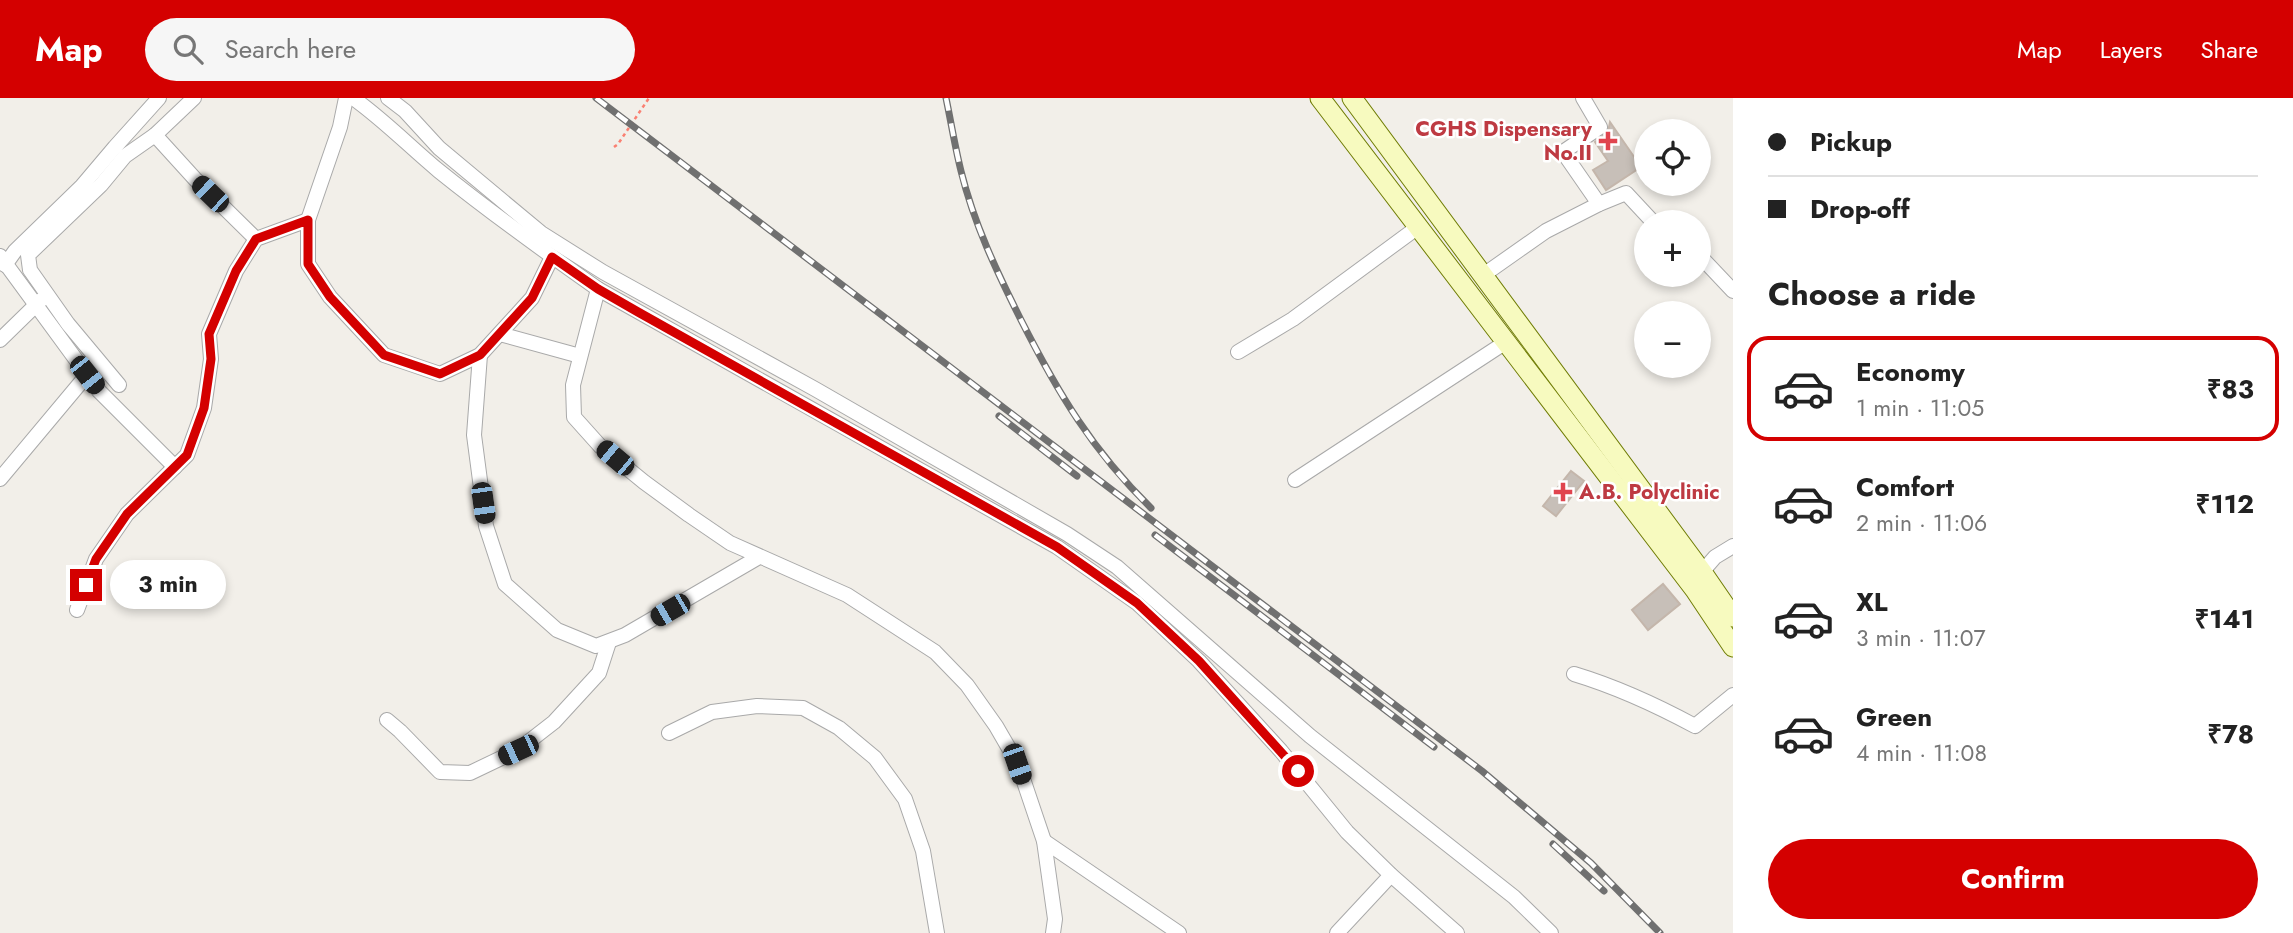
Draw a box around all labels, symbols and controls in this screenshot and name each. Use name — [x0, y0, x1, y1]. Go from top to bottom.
search box — [145, 18, 635, 81]
text: Map — [35, 26, 103, 73]
icon: search — [169, 30, 207, 68]
text: Search here — [225, 30, 356, 68]
text: Map — [2017, 32, 2062, 67]
text: Layers — [2100, 32, 2162, 67]
text: Share — [2200, 32, 2258, 67]
place label: CGHS Dispensary No.II — [1415, 114, 1593, 168]
map controls — [1634, 119, 1711, 378]
button: locate — [1634, 119, 1711, 196]
text: Pickup — [1810, 123, 1892, 161]
marker: CGHS Dispensary No.II — [1598, 131, 1618, 151]
car — [188, 172, 233, 216]
text: Drop-off — [1810, 190, 1910, 228]
button: + — [1634, 210, 1711, 287]
text: Choose a ride — [1768, 271, 1976, 317]
button: − — [1634, 301, 1711, 378]
car — [66, 352, 109, 398]
text: Economy — [1856, 353, 1965, 391]
icon: car — [1772, 357, 1835, 420]
text: ₹83 — [2207, 370, 2254, 408]
text: 1 min · 11:05 — [1856, 391, 1984, 425]
car — [593, 436, 638, 480]
text: Comfort — [1856, 468, 1954, 506]
icon: car — [1772, 472, 1835, 535]
place label: A.B. Polyclinic — [1578, 477, 1720, 507]
car — [470, 481, 497, 525]
marker: A.B. Polyclinic — [1553, 482, 1573, 502]
text: ₹112 — [2196, 485, 2254, 523]
text: 2 min · 11:06 — [1856, 506, 1987, 540]
callout: 3 min — [110, 560, 226, 610]
text: 3 min — [138, 567, 198, 601]
route end — [70, 569, 102, 601]
text: XL — [1856, 583, 1888, 621]
icon: car — [1772, 587, 1835, 650]
car — [647, 590, 694, 630]
text: ₹141 — [2195, 600, 2254, 638]
text: 3 min · 11:07 — [1856, 621, 1986, 655]
text: Green — [1856, 698, 1932, 736]
icon: car — [1772, 702, 1835, 765]
text: ₹78 — [2207, 715, 2254, 753]
car — [495, 732, 542, 768]
text: 4 min · 11:08 — [1856, 736, 1987, 770]
car — [1001, 741, 1034, 787]
route start — [1282, 755, 1314, 787]
button: Confirm — [1768, 839, 2258, 919]

